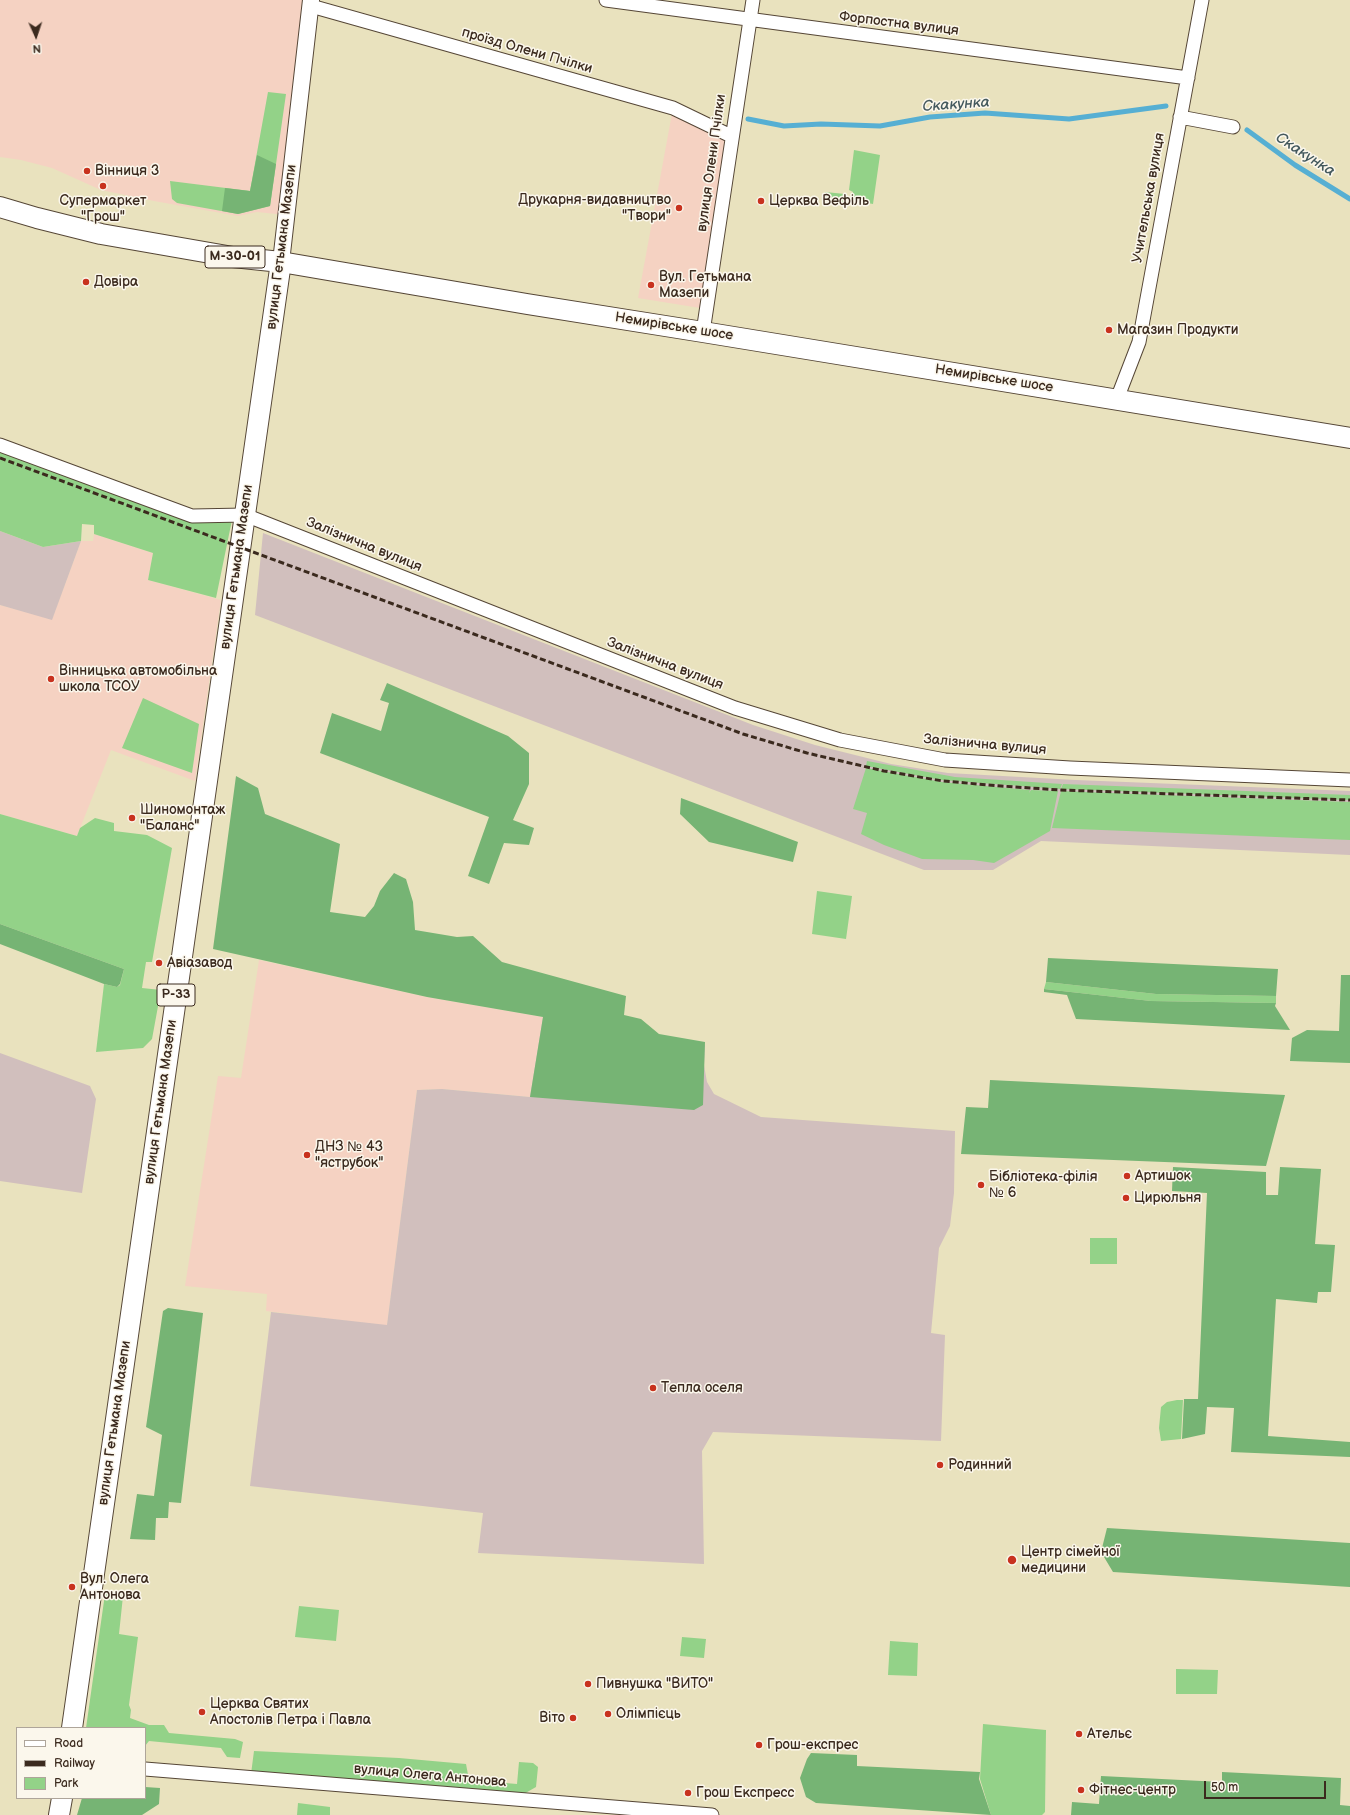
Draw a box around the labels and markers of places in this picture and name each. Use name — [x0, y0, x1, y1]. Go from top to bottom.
place label: Вінниця 3 — [95, 163, 159, 179]
marker: Вінниця 3 — [82, 166, 92, 176]
marker: Супермаркет "Грош" — [98, 181, 108, 191]
place label: Друкарня-видавництво "Твори" — [518, 192, 671, 224]
place label: Супермаркет "Грош" — [60, 193, 146, 226]
place label: Церква Вефіль — [769, 193, 869, 209]
marker: Церква Вефіль — [756, 196, 766, 206]
marker: Друкарня-видавництво "Твори" — [674, 203, 684, 213]
place label: Вул. Гетьмана Мазепи — [659, 269, 751, 302]
place label: Довіра — [94, 274, 138, 290]
marker: Довіра — [81, 277, 91, 287]
marker: Вул. Гетьмана Мазепи — [646, 280, 656, 290]
place label: Магазин Продукти — [1117, 322, 1239, 338]
marker: Магазин Продукти — [1104, 325, 1114, 335]
place label: Вінницька автомобільна школа ТСОУ — [59, 663, 217, 696]
marker: Вінницька автомобільна школа ТСОУ — [46, 674, 56, 684]
place label: Шиномонтаж "Баланс" — [140, 802, 225, 834]
marker: Шиномонтаж "Баланс" — [127, 813, 137, 823]
place label: Авіазавод — [167, 955, 232, 971]
marker: Авіазавод — [154, 958, 164, 968]
place label: ДНЗ № 43 "яструбок" — [315, 1139, 383, 1172]
marker: ДНЗ № 43 "яструбок" — [302, 1150, 312, 1160]
place label: Артишок — [1135, 1168, 1191, 1184]
place label: Бібліотека-філія № 6 — [989, 1169, 1097, 1202]
marker: Артишок — [1122, 1171, 1132, 1181]
marker: Бібліотека-філія № 6 — [976, 1180, 986, 1190]
place label: Цирюльня — [1134, 1190, 1201, 1206]
marker: Цирюльня — [1121, 1193, 1131, 1203]
place label: Тепла оселя — [661, 1380, 743, 1396]
marker: Тепла оселя — [648, 1383, 658, 1393]
place label: Родинний — [948, 1457, 1012, 1473]
marker: Родинний — [935, 1460, 945, 1470]
place label: Центр сімейної медицини — [1021, 1544, 1120, 1576]
marker: Центр сімейної медицини — [1006, 1554, 1018, 1566]
place label: Вул. Олега Антонова — [80, 1571, 149, 1604]
marker: Вул. Олега Антонова — [67, 1582, 77, 1592]
place label: Пивнушка "ВИТО" — [596, 1676, 713, 1692]
marker: Пивнушка "ВИТО" — [583, 1679, 593, 1689]
place label: Церква Святих Апостолів Петра і Павла — [210, 1696, 371, 1728]
place label: Олімпієць — [616, 1706, 681, 1722]
marker: Церква Святих Апостолів Петра і Павла — [197, 1707, 207, 1717]
marker: Олімпієць — [603, 1709, 613, 1719]
place label: Віто — [539, 1710, 565, 1726]
marker: Віто — [568, 1713, 578, 1723]
place label: Ательє — [1087, 1726, 1132, 1742]
marker: Ательє — [1074, 1729, 1084, 1739]
place label: Грош-експрес — [767, 1737, 858, 1753]
marker: Грош-експрес — [754, 1740, 764, 1750]
place label: Фітнес-центр — [1089, 1782, 1176, 1798]
place label: Грош Експресс — [696, 1785, 794, 1801]
marker: Фітнес-центр — [1076, 1785, 1086, 1795]
marker: Грош Експресс — [683, 1788, 693, 1798]

